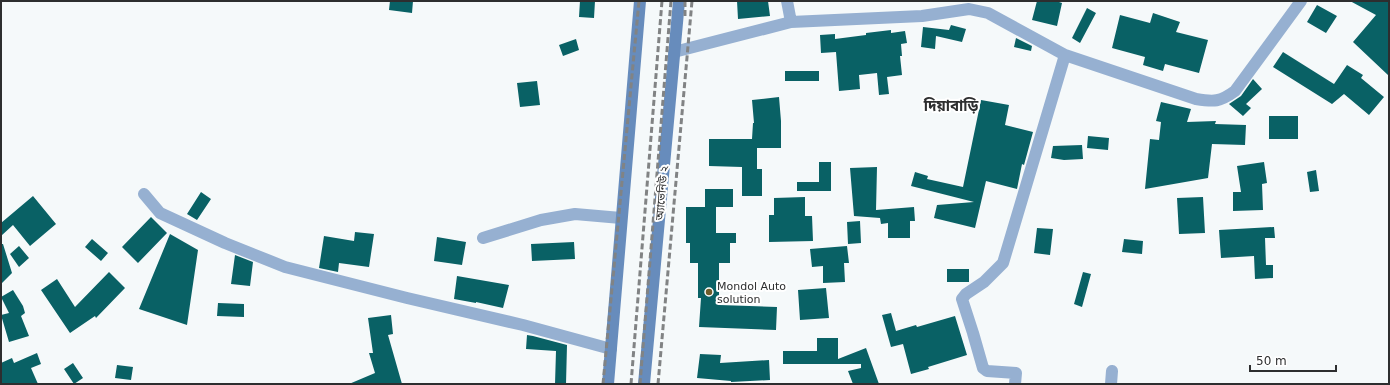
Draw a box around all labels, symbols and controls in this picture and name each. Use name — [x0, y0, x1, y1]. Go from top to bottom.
district label: দিয়াবাড়ি — [923, 97, 978, 115]
street label: অ্যাভেনিউ ২ — [653, 165, 671, 222]
place label: Mondol Auto solution — [717, 280, 786, 306]
marker: Mondol Auto solution — [704, 287, 714, 297]
scale bar — [1250, 347, 1336, 373]
text: 50 m — [1256, 354, 1287, 368]

